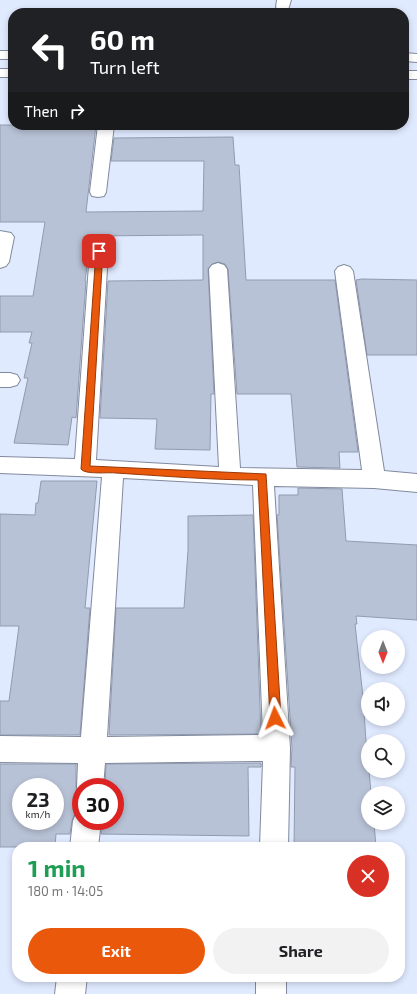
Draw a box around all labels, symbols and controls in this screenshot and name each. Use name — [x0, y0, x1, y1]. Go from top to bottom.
text: 60 m — [90, 22, 155, 56]
icon: left — [24, 24, 76, 76]
text: Turn left — [90, 56, 160, 78]
icon: right — [66, 100, 88, 122]
text: Then — [24, 102, 58, 120]
pin — [82, 234, 116, 268]
icon: arrive — [88, 240, 110, 262]
north arrow — [361, 630, 405, 674]
map controls — [361, 630, 405, 830]
button: sound — [361, 682, 405, 726]
position arrow — [254, 697, 296, 739]
button: search — [361, 734, 405, 778]
speed limit sign: 30 — [72, 778, 124, 830]
button: layers — [361, 786, 405, 830]
text: 23 — [27, 787, 49, 811]
text: km/h — [26, 808, 50, 820]
text: 1 min — [28, 853, 86, 882]
button: close — [347, 855, 389, 897]
text: 180 m · 14:05 — [28, 883, 103, 899]
button: Exit — [28, 928, 205, 974]
button: Share — [213, 928, 389, 974]

